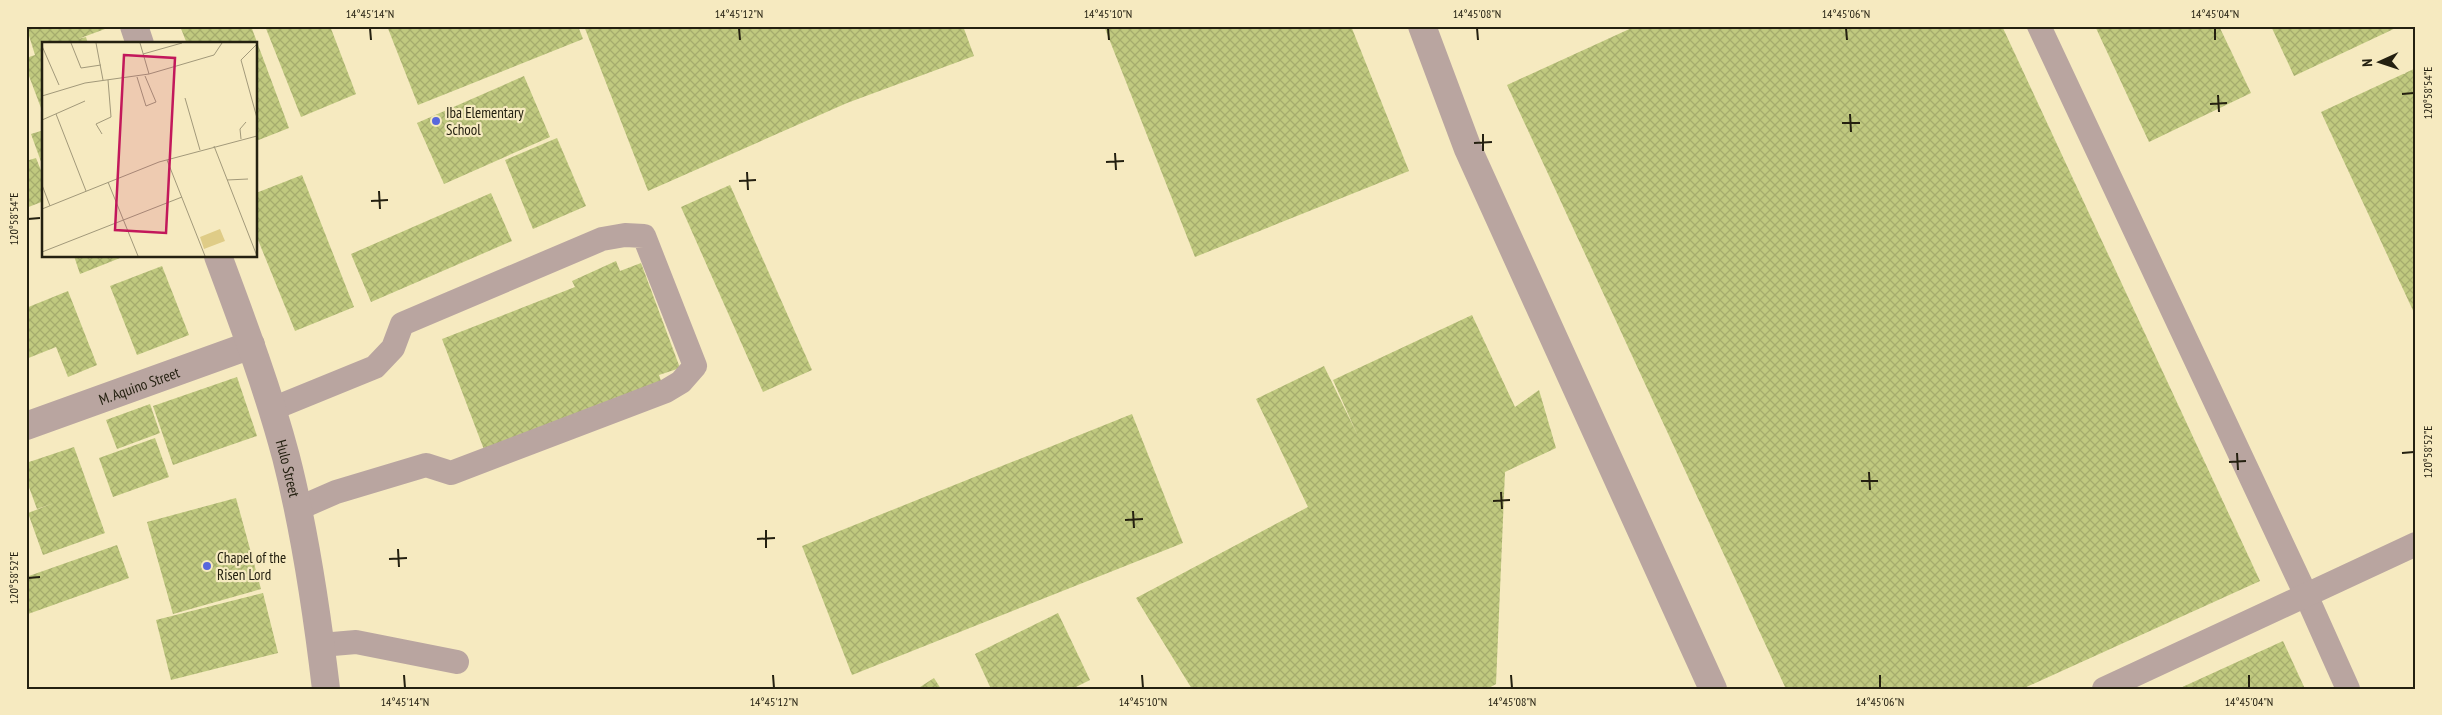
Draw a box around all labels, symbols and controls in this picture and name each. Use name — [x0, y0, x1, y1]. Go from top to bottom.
text: 14°45'14"N — [346, 6, 394, 21]
text: 14°45'12"N — [715, 6, 763, 21]
text: 14°45'10"N — [1084, 6, 1132, 21]
text: 14°45'08"N — [1453, 6, 1501, 21]
text: 14°45'06"N — [1822, 6, 1870, 21]
text: 14°45'04"N — [2191, 6, 2239, 21]
north arrow — [2354, 38, 2404, 88]
inset map — [42, 42, 258, 258]
text: N — [2358, 58, 2376, 67]
text: 120°58'54"E — [2420, 67, 2435, 119]
place label: Iba Elementary School — [446, 103, 524, 139]
marker: Iba Elementary School — [430, 115, 442, 127]
text: 120°58'54"E — [6, 193, 21, 245]
street label: M. Aquino Street — [96, 362, 182, 409]
text: 120°58'52"E — [2420, 426, 2435, 478]
street label: Hulo Street — [272, 437, 305, 499]
place label: Chapel of the Risen Lord — [217, 548, 286, 584]
text: 120°58'52"E — [6, 552, 21, 604]
marker: Chapel of the Risen Lord — [201, 560, 213, 572]
text: 14°45'14"N — [381, 694, 429, 709]
text: 14°45'12"N — [750, 694, 798, 709]
text: 14°45'10"N — [1119, 694, 1167, 709]
text: 14°45'08"N — [1488, 694, 1536, 709]
text: 14°45'06"N — [1856, 694, 1904, 709]
text: 14°45'04"N — [2225, 694, 2273, 709]

